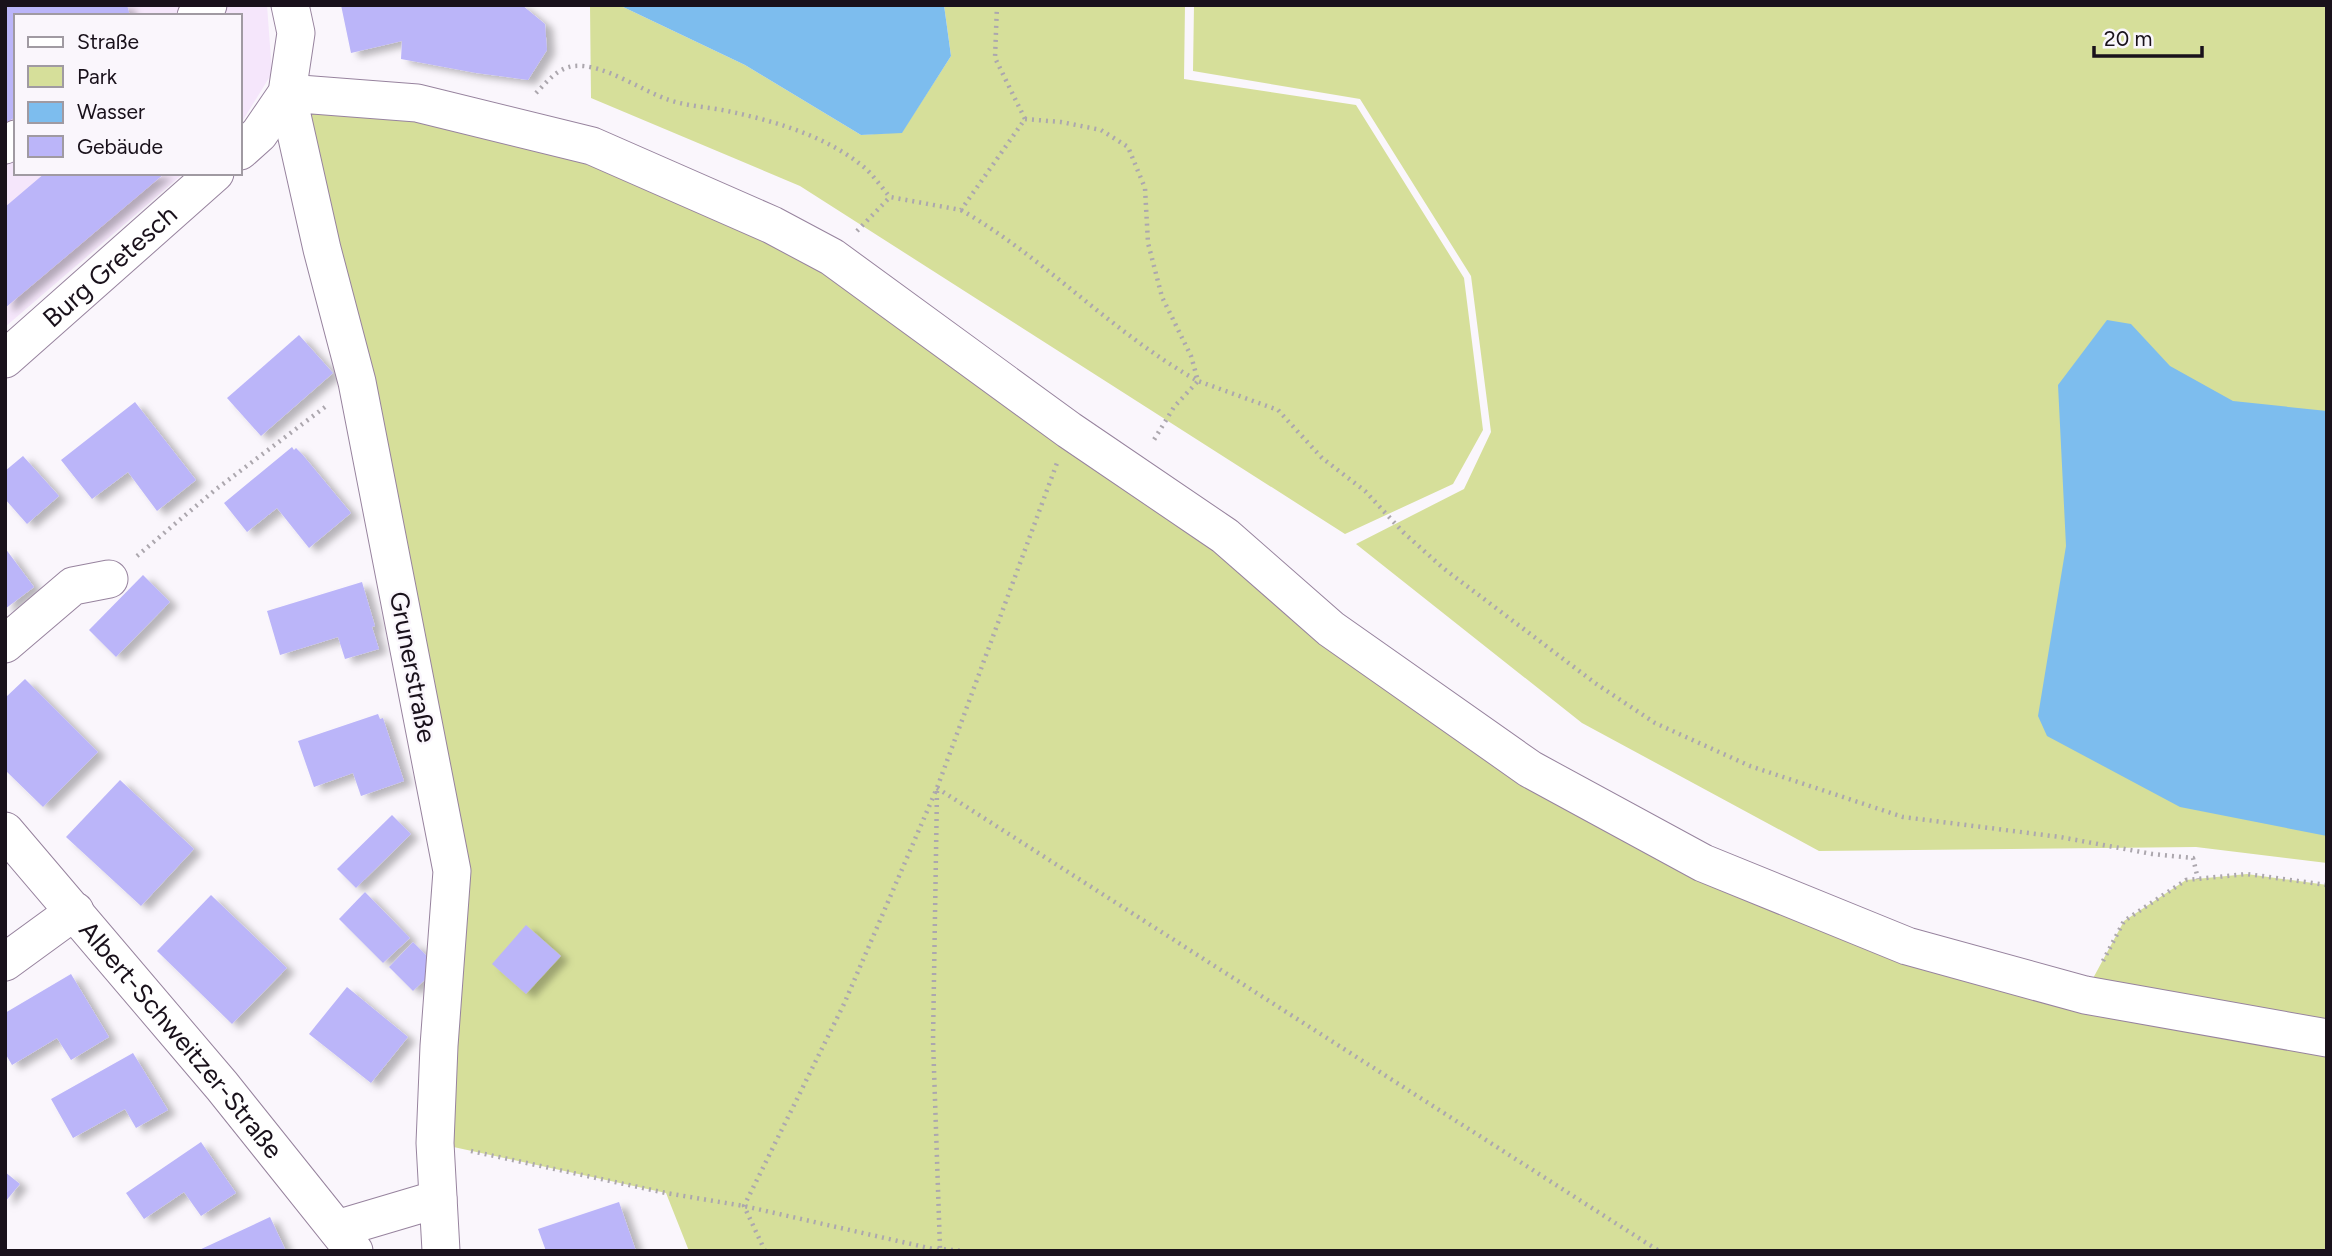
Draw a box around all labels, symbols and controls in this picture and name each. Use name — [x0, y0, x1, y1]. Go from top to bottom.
legend — [14, 14, 242, 175]
scale bar — [2094, 14, 2202, 58]
text: 20 m — [2104, 26, 2152, 51]
text: Straße — [77, 29, 139, 54]
text: Park — [77, 64, 118, 89]
text: Wasser — [77, 99, 145, 124]
text: Gebäude — [77, 134, 163, 159]
street label: Burg Gretesch — [36, 198, 183, 334]
street label: Grunerstraße — [383, 589, 443, 745]
street label: Albert-Schweitzer-Straße — [72, 914, 290, 1165]

